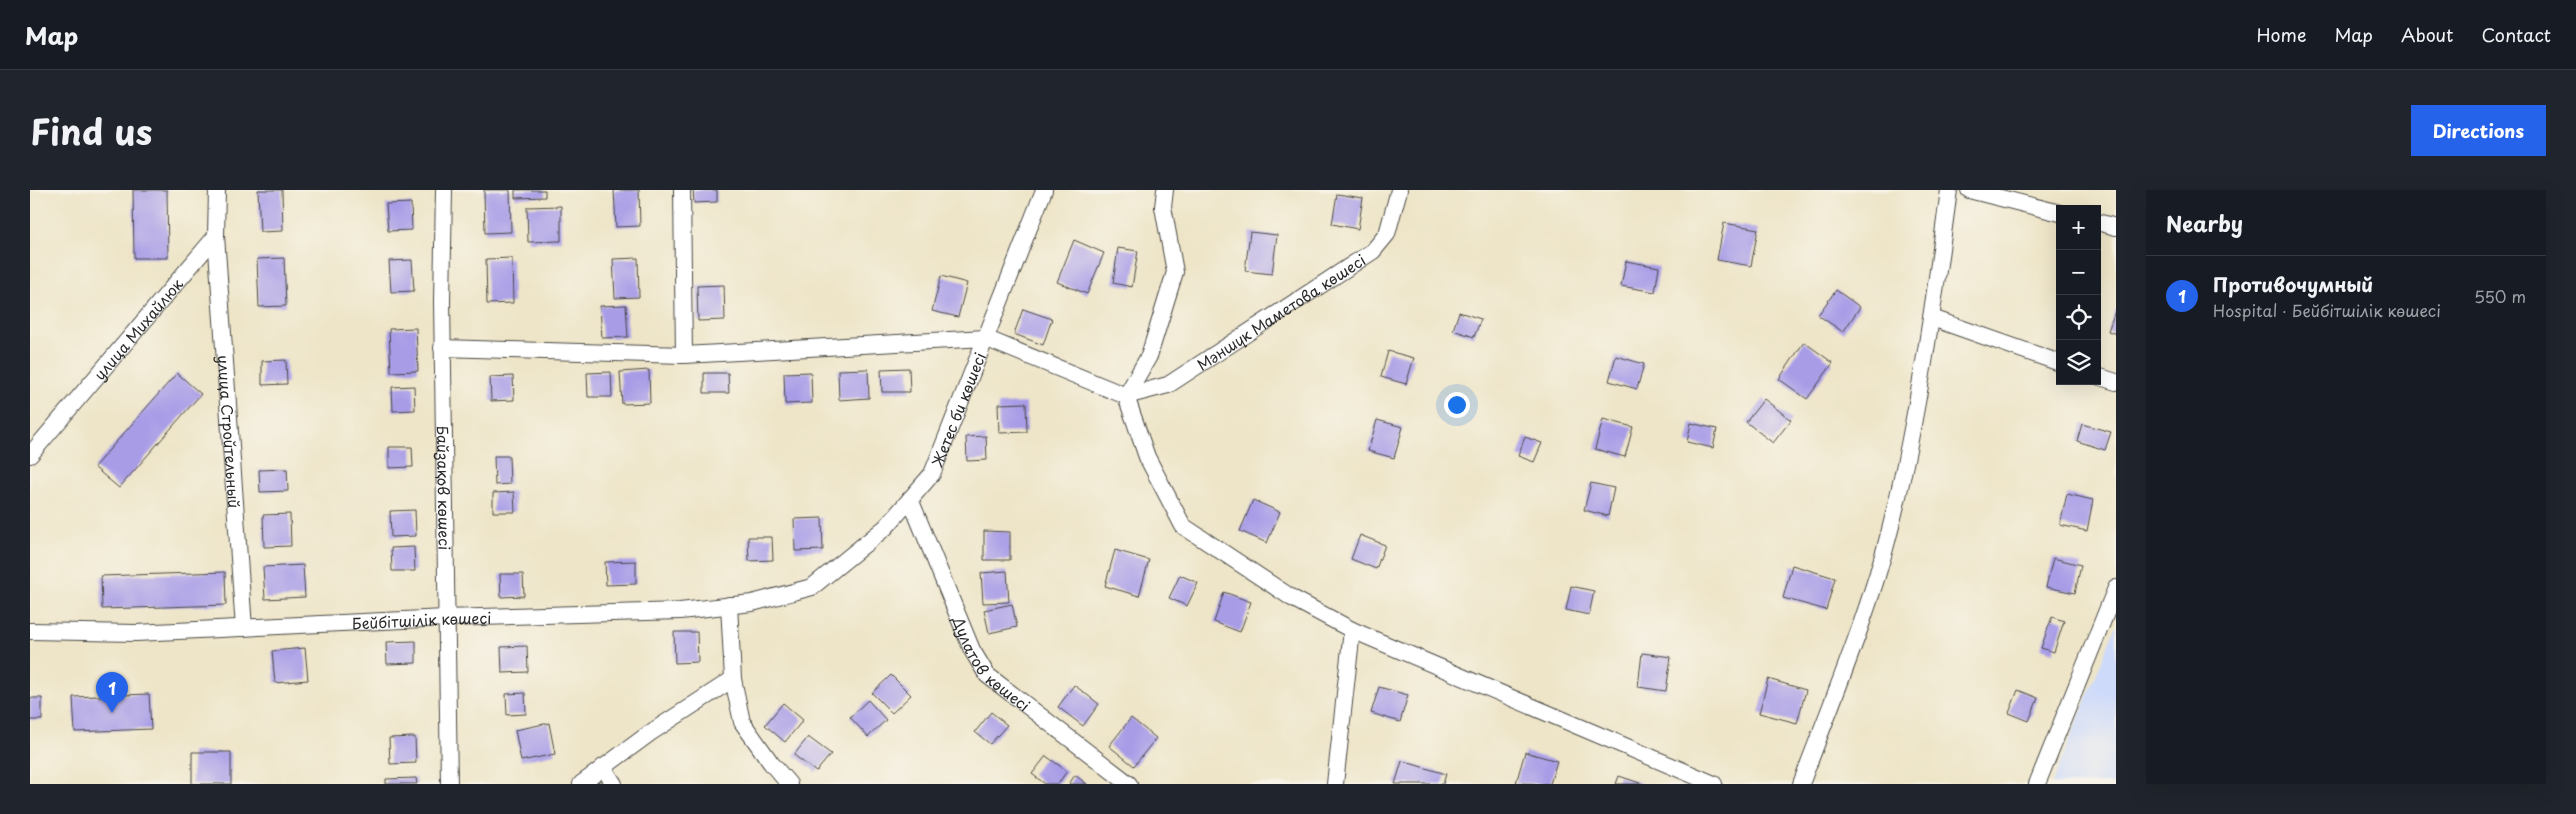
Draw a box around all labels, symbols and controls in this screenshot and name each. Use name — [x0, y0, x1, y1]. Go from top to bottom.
text: Map — [25, 17, 78, 53]
text: Home — [2256, 21, 2306, 48]
text: Map — [2334, 21, 2373, 48]
text: About — [2401, 21, 2453, 48]
text: Contact — [2481, 21, 2551, 48]
text: Find us — [30, 104, 152, 157]
button: Directions — [2411, 105, 2546, 156]
map controls — [2056, 205, 2101, 385]
button: + — [2056, 205, 2101, 250]
text: Nearby — [2166, 207, 2243, 239]
street label: Мәншүк Маметова көшесі — [1192, 248, 1370, 375]
button: − — [2056, 250, 2101, 295]
text: Противочумный — [2213, 270, 2373, 298]
street label: улица Михайлюк — [88, 272, 188, 384]
text: 1 — [2178, 284, 2186, 308]
text: 550 m — [2474, 284, 2526, 308]
button: locate — [2056, 295, 2101, 340]
text: Hospital · Бейбітшілік көшесі — [2213, 298, 2441, 322]
button: layers — [2056, 340, 2101, 385]
street label: Жетес би көшесі — [925, 349, 990, 470]
street label: улица Стройтельный — [213, 354, 247, 509]
your location — [1444, 392, 1470, 418]
street label: Байзақов көшесі — [432, 425, 457, 550]
street label: Бейбітшілік көшесі — [351, 605, 492, 634]
street label: Дулатов көшесі — [947, 612, 1035, 716]
pin: 1 — [96, 672, 128, 713]

